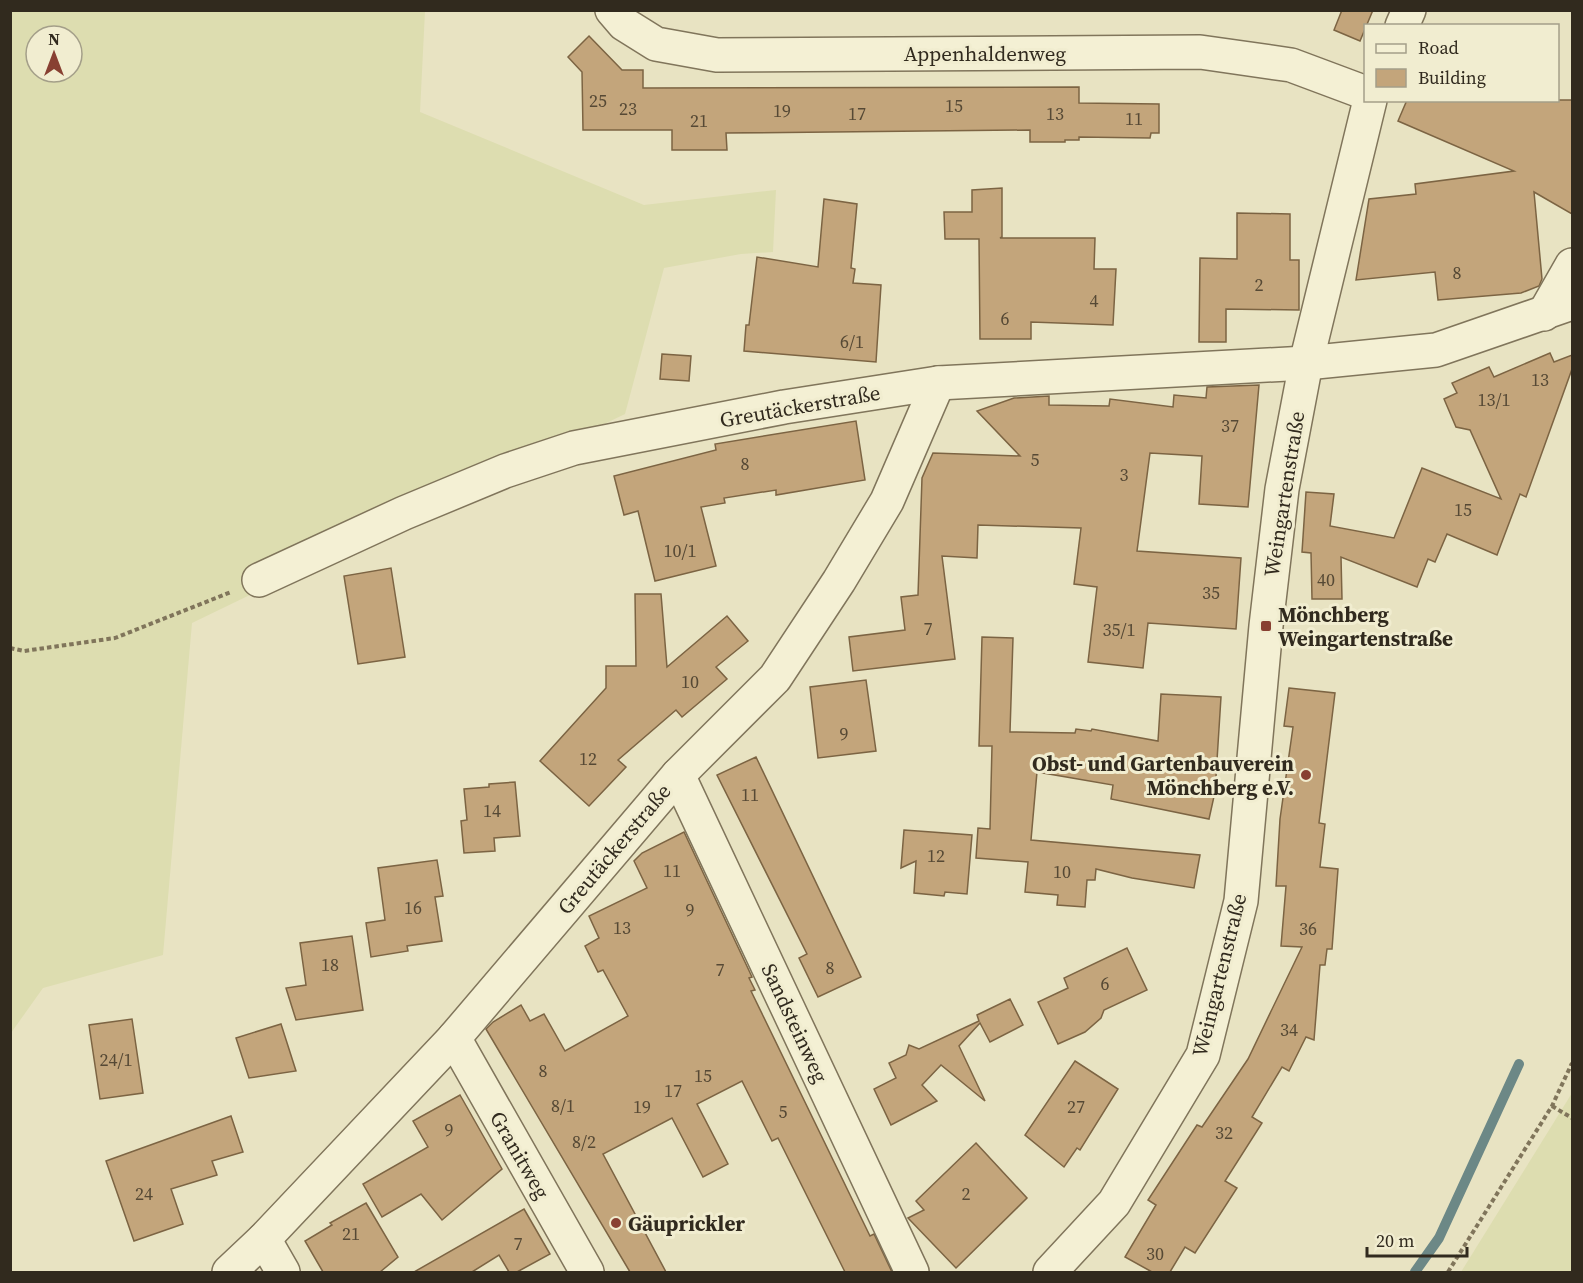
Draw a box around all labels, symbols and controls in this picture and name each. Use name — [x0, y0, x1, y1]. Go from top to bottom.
north arrow — [24, 24, 84, 84]
legend — [1364, 24, 1559, 102]
text: N — [48, 28, 60, 50]
text: Road — [1418, 35, 1459, 60]
street label: Appenhaldenweg — [904, 39, 1066, 68]
text: Building — [1418, 65, 1486, 90]
house number: 25 — [589, 88, 607, 113]
house number: 15 — [945, 93, 963, 118]
house number: 23 — [619, 96, 637, 121]
house number: 19 — [773, 98, 791, 123]
house number: 17 — [848, 101, 866, 126]
house number: 13 — [1046, 101, 1064, 126]
house number: 11 — [1125, 106, 1143, 131]
house number: 21 — [690, 108, 708, 133]
house number: 8 — [1453, 260, 1462, 285]
house number: 2 — [1255, 272, 1264, 297]
house number: 4 — [1090, 288, 1099, 313]
house number: 6 — [1001, 306, 1010, 331]
house number: 6/1 — [840, 329, 864, 354]
house number: 13 — [1531, 367, 1549, 392]
street label: Greutäckerstraße — [718, 378, 882, 434]
house number: 13/1 — [1478, 387, 1510, 412]
street label: Weingartenstraße — [1257, 409, 1311, 579]
house number: 37 — [1221, 413, 1239, 438]
house number: 5 — [1031, 447, 1040, 472]
house number: 8 — [741, 451, 750, 476]
house number: 3 — [1120, 462, 1129, 487]
house number: 15 — [1454, 497, 1472, 522]
house number: 10/1 — [664, 538, 696, 563]
house number: 40 — [1317, 567, 1335, 592]
house number: 35 — [1202, 580, 1220, 605]
place label: Mönchberg Weingartenstraße — [1278, 600, 1453, 653]
house number: 7 — [924, 616, 933, 641]
house number: 35/1 — [1103, 617, 1135, 642]
marker: Mönchberg Weingartenstraße — [1259, 619, 1273, 633]
house number: 10 — [681, 669, 699, 694]
house number: 9 — [840, 721, 849, 746]
house number: 12 — [579, 746, 597, 771]
place label: Obst- und Gartenbauverein Mönchberg e.V. — [1032, 749, 1294, 802]
marker: Obst- und Gartenbauverein Mönchberg e.V. — [1299, 768, 1313, 782]
street label: Greutäckerstraße — [551, 777, 677, 921]
house number: 11 — [741, 782, 759, 807]
house number: 14 — [483, 798, 501, 823]
house number: 12 — [927, 843, 945, 868]
house number: 11 — [663, 858, 681, 883]
house number: 10 — [1053, 859, 1071, 884]
street label: Weingartenstraße — [1185, 890, 1253, 1060]
house number: 16 — [404, 895, 422, 920]
house number: 9 — [686, 897, 695, 922]
house number: 13 — [613, 915, 631, 940]
house number: 36 — [1299, 916, 1317, 941]
house number: 18 — [321, 952, 339, 977]
house number: 8 — [826, 955, 835, 980]
house number: 7 — [716, 957, 725, 982]
street label: Sandsteinweg — [755, 959, 835, 1087]
house number: 6 — [1101, 971, 1110, 996]
house number: 34 — [1280, 1017, 1298, 1042]
house number: 24/1 — [100, 1047, 132, 1072]
house number: 8 — [539, 1058, 548, 1083]
house number: 15 — [694, 1063, 712, 1088]
house number: 17 — [664, 1078, 682, 1103]
house number: 8/1 — [551, 1093, 575, 1118]
house number: 19 — [633, 1094, 651, 1119]
house number: 27 — [1067, 1094, 1085, 1119]
house number: 5 — [779, 1099, 788, 1124]
street label: Granitweg — [483, 1106, 557, 1204]
house number: 9 — [445, 1117, 454, 1142]
house number: 32 — [1215, 1120, 1233, 1145]
house number: 8/2 — [572, 1129, 596, 1154]
house number: 24 — [135, 1181, 153, 1206]
house number: 2 — [962, 1181, 971, 1206]
place label: Gäuprickler — [628, 1209, 745, 1238]
marker: Gäuprickler — [609, 1216, 623, 1230]
scale bar — [1367, 1220, 1468, 1258]
house number: 21 — [342, 1221, 360, 1246]
text: 20 m — [1376, 1228, 1414, 1253]
house number: 7 — [514, 1231, 523, 1256]
house number: 30 — [1146, 1241, 1164, 1266]

